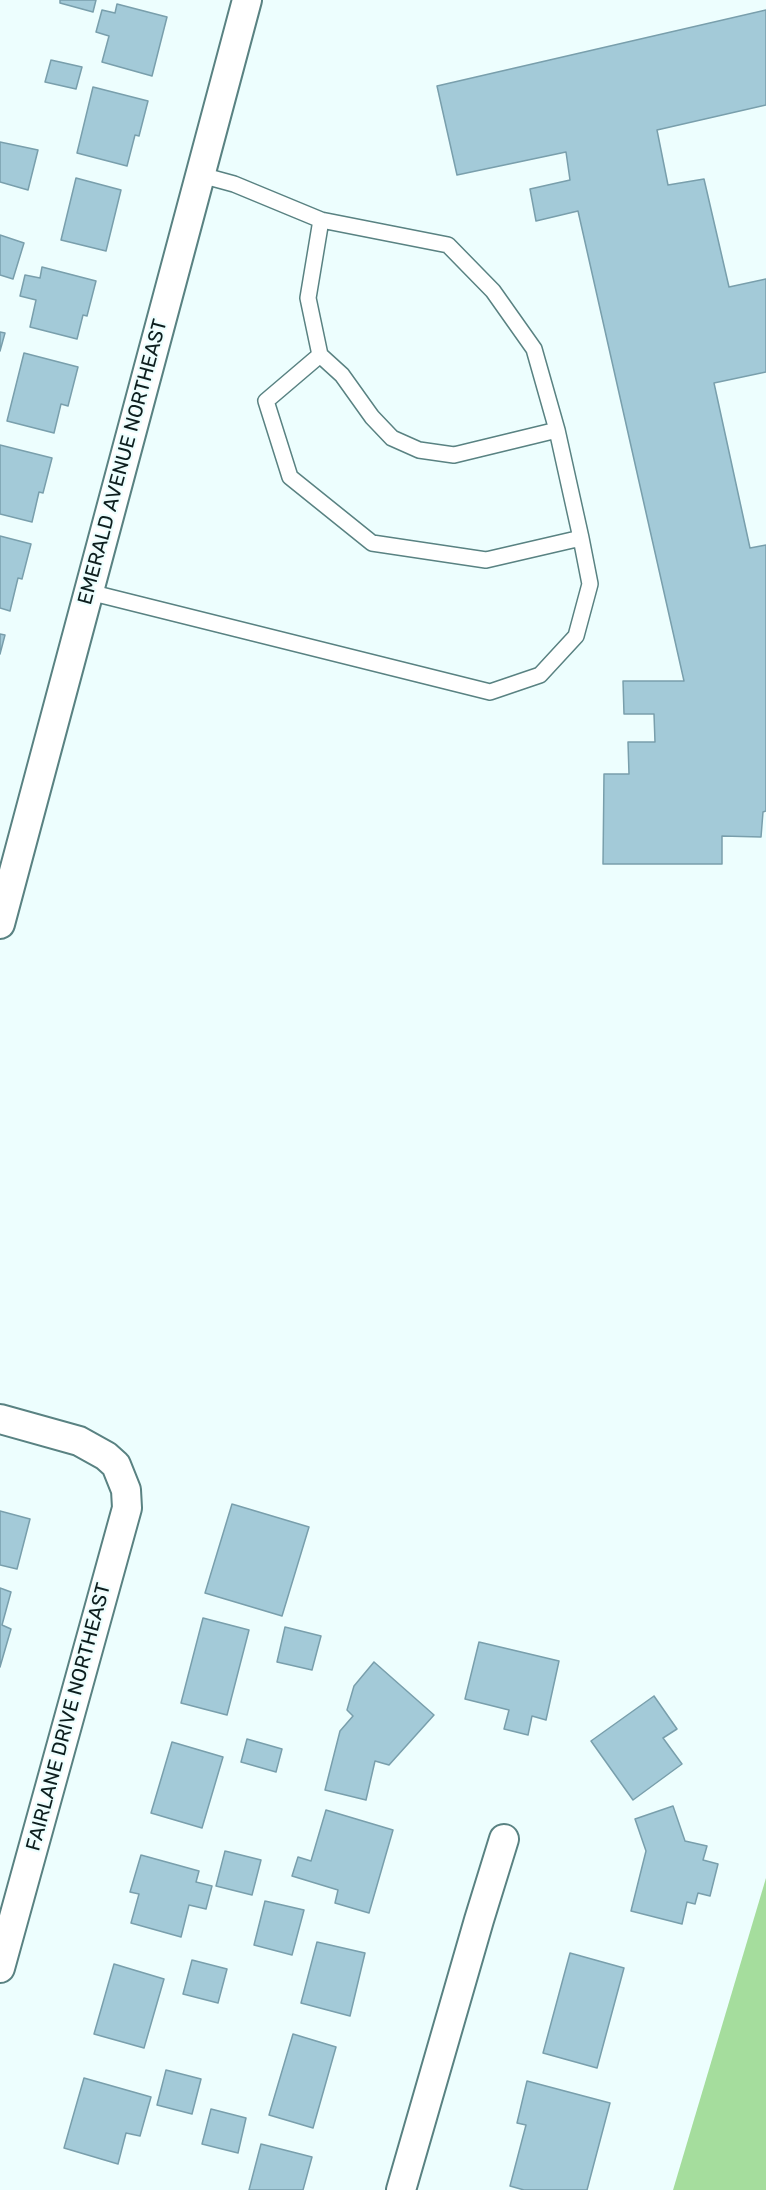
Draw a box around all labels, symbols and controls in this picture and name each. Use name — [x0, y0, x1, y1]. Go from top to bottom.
street label: EMERALD AVENUE NORTHEAST — [73, 317, 173, 607]
street label: FAIRLANE DRIVE NORTHEAST — [22, 1580, 116, 1854]

